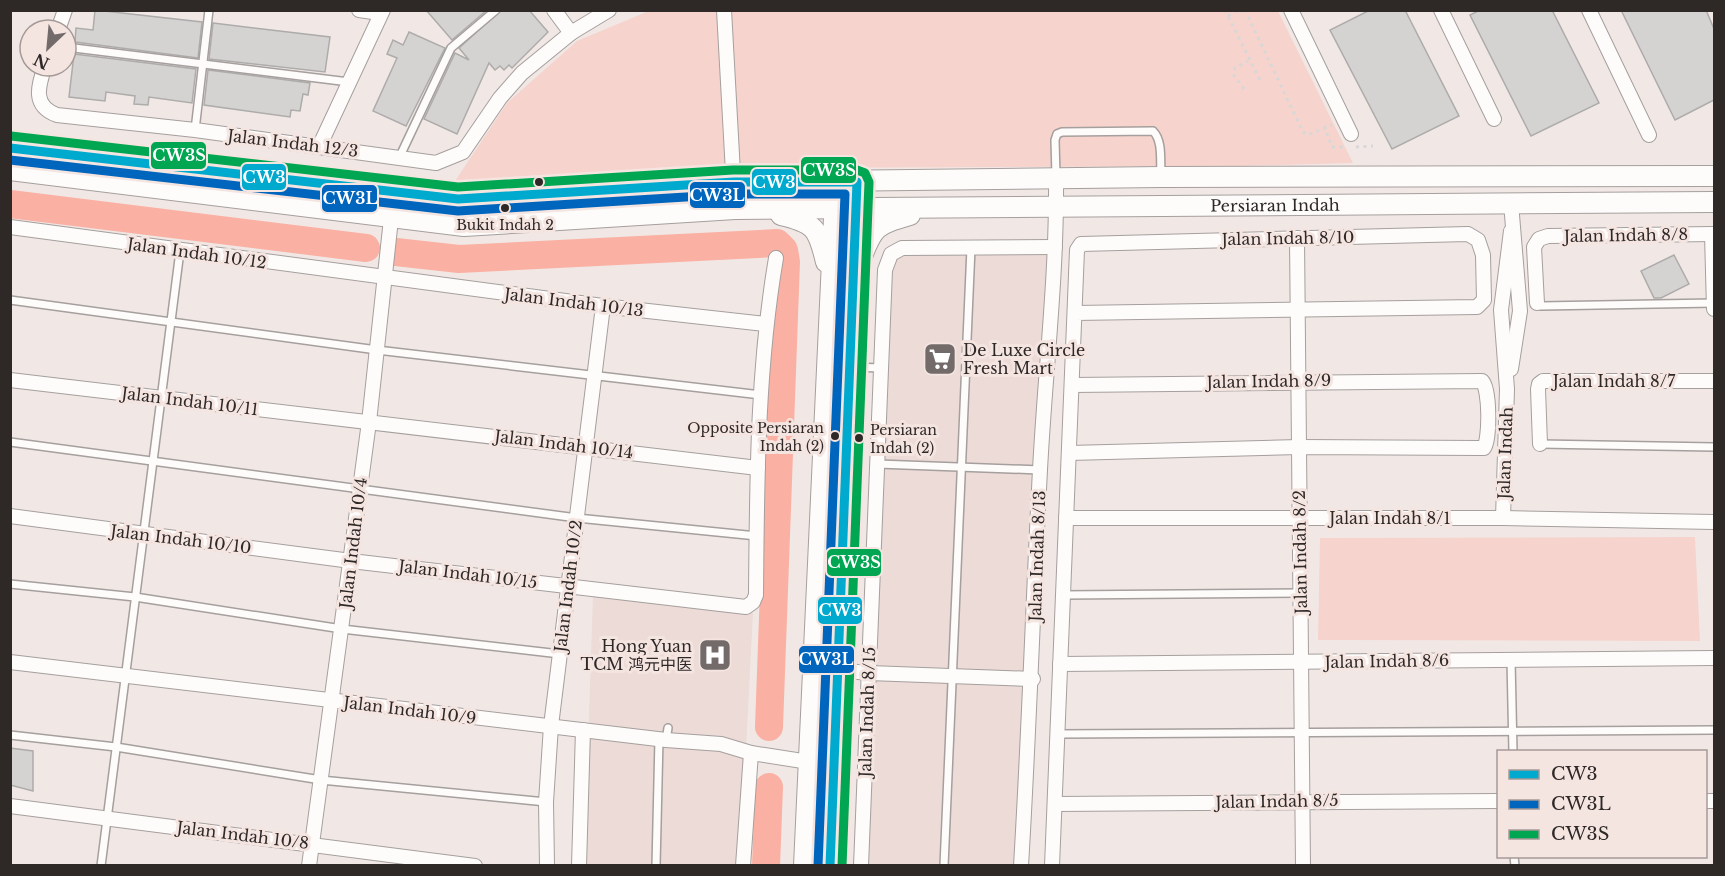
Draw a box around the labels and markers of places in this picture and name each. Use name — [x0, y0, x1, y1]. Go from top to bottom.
unlabelled marker — [533, 176, 545, 188]
marker: Bukit Indah 2 — [499, 202, 511, 214]
place label: Bukit Indah 2 — [456, 216, 554, 234]
place label: De Luxe Circle Fresh Mart — [963, 340, 1085, 378]
supermarket icon: De Luxe Circle Fresh Mart — [922, 341, 958, 377]
place label: Opposite Persiaran Indah (2) — [687, 419, 824, 455]
place label: Persiaran Indah (2) — [870, 421, 937, 457]
marker: Opposite Persiaran Indah (2) — [829, 430, 841, 442]
marker: Persiaran Indah (2) — [853, 432, 865, 444]
place label: Hong Yuan TCM 鸿元中医 — [580, 636, 692, 674]
hospital icon: Hong Yuan TCM 鸿元中医 — [697, 637, 733, 673]

